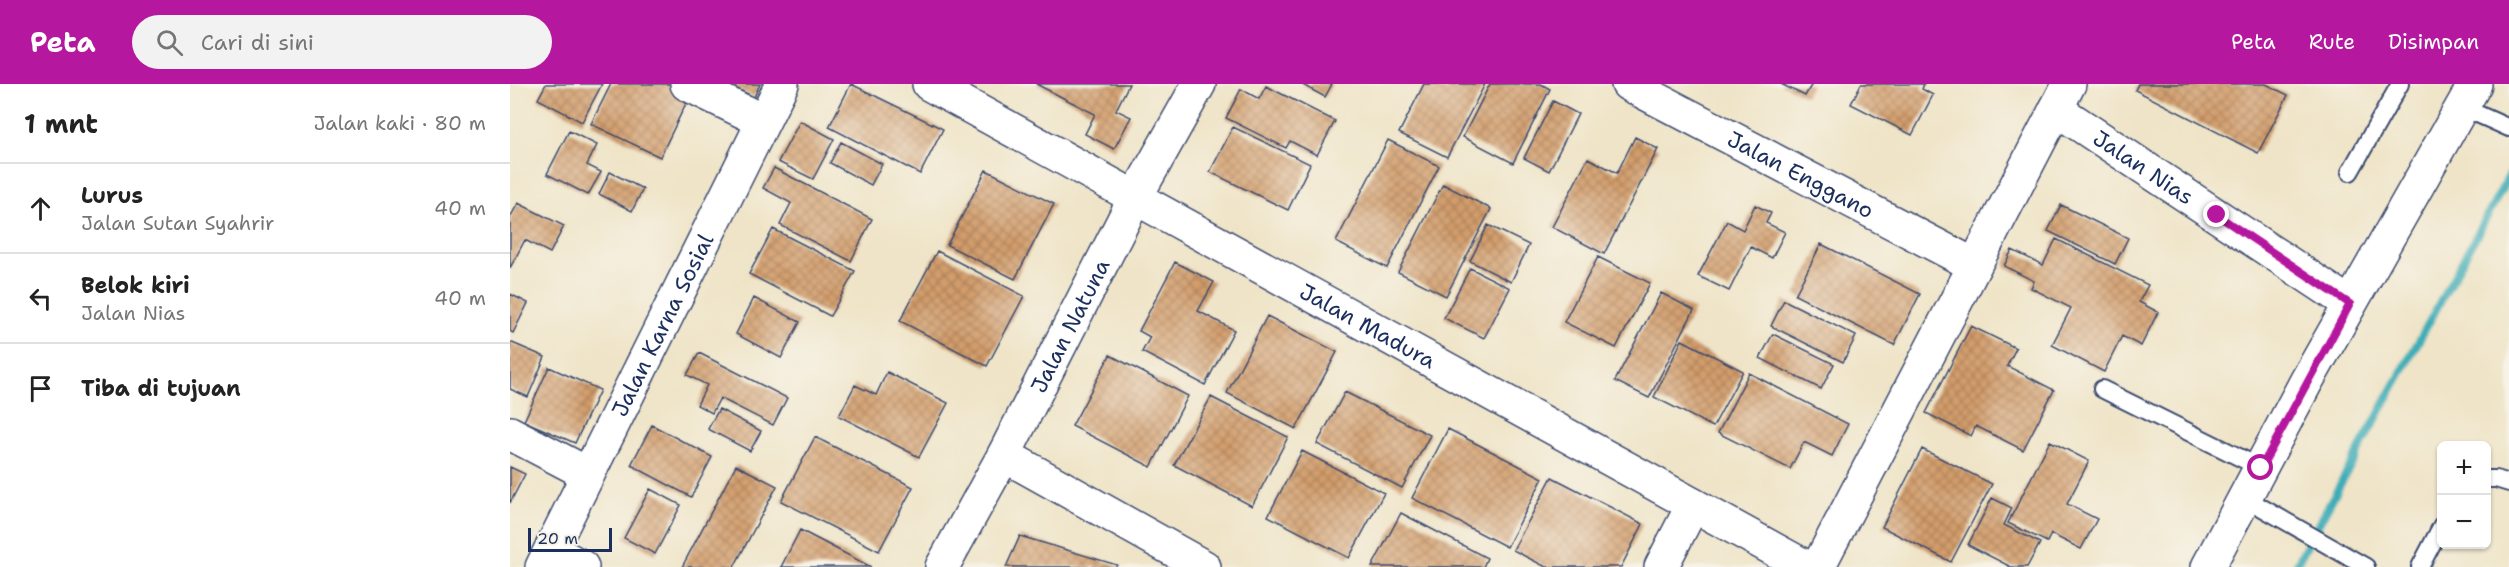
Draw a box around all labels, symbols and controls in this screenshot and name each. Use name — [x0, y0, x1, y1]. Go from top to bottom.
search box — [132, 15, 552, 69]
text: Peta — [30, 23, 96, 61]
icon: search — [153, 26, 186, 59]
text: Cari di sini — [201, 28, 314, 57]
text: Peta — [2231, 28, 2276, 56]
text: Rute — [2309, 28, 2355, 56]
text: Disimpan — [2388, 28, 2479, 56]
text: 1 mnt — [24, 106, 98, 141]
text: Jalan kaki · 80 m — [313, 110, 486, 136]
street label: Jalan Nias — [2087, 124, 2199, 211]
street label: Jalan Enggano — [1722, 125, 1879, 225]
text: Lurus — [81, 181, 143, 210]
icon: ahead — [24, 192, 57, 225]
text: 40 m — [434, 195, 486, 221]
route end — [2203, 201, 2229, 227]
text: Jalan Sutan Syahrir — [81, 210, 274, 236]
street label: Jalan Karna Sosial — [605, 229, 720, 422]
street label: Jalan Natuna — [1024, 254, 1117, 398]
text: Belok kiri — [81, 271, 190, 300]
street label: Jalan Madura — [1294, 277, 1441, 375]
icon: left — [24, 282, 57, 315]
text: 40 m — [434, 285, 486, 311]
text: Jalan Nias — [81, 300, 186, 326]
icon: arrive — [24, 372, 57, 405]
text: Tiba di tujuan — [81, 374, 241, 403]
map controls — [2437, 441, 2491, 549]
button: + — [2437, 441, 2491, 495]
route start — [2247, 454, 2273, 480]
button: − — [2437, 495, 2491, 549]
scale bar — [528, 525, 612, 552]
text: 20 m — [537, 528, 578, 549]

